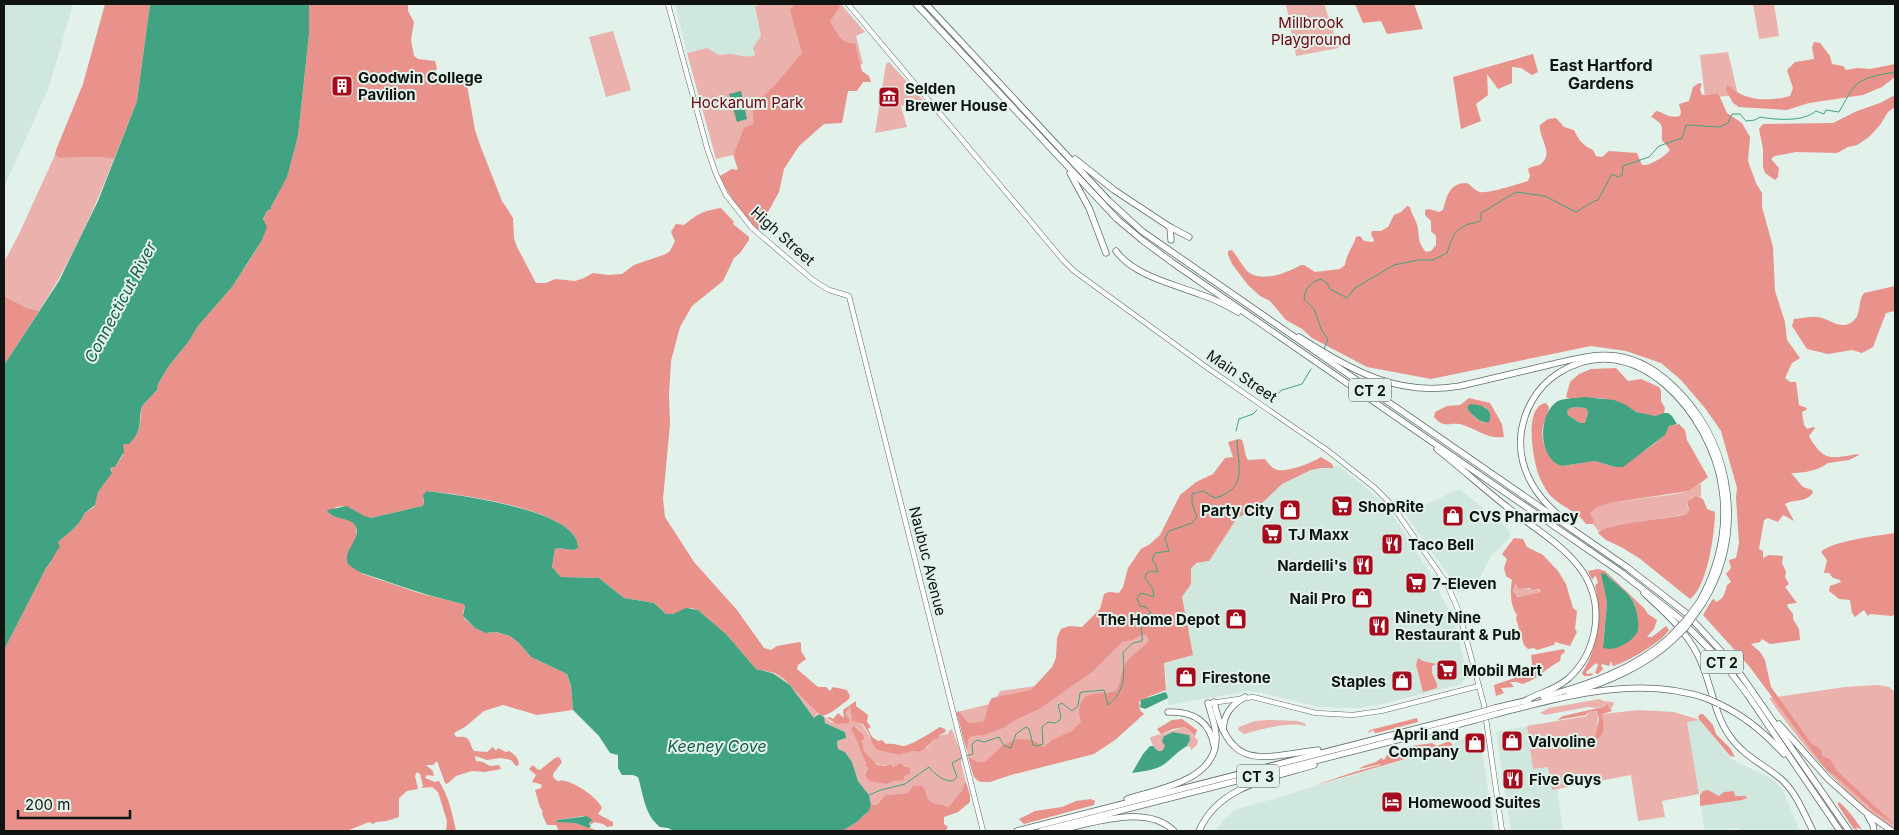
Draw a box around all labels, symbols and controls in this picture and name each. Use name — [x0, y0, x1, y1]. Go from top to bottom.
park label: Millbrook Playground — [1271, 13, 1351, 49]
district label: East Hartford Gardens — [1549, 55, 1653, 93]
place label: Goodwin College Pavilion — [358, 68, 483, 104]
building icon: Goodwin College Pavilion — [330, 74, 354, 98]
place label: Selden Brewer House — [905, 79, 1008, 115]
museum icon: Selden Brewer House — [877, 85, 901, 109]
park label: Hockanum Park — [691, 93, 804, 112]
street label: High Street — [747, 202, 819, 270]
water label: Connecticut River — [80, 237, 161, 366]
street label: Main Street — [1203, 345, 1281, 407]
road number: CT 2 — [1349, 378, 1391, 402]
supermarket icon: ShopRite — [1330, 494, 1354, 518]
place label: ShopRite — [1358, 497, 1424, 516]
shop icon: Party City — [1278, 498, 1302, 522]
place label: Party City — [1201, 501, 1274, 520]
street label: Naubuc Avenue — [905, 504, 951, 618]
shop icon: CVS Pharmacy — [1441, 504, 1465, 528]
place label: CVS Pharmacy — [1469, 507, 1579, 526]
supermarket icon: TJ Maxx — [1260, 522, 1284, 546]
place label: TJ Maxx — [1288, 525, 1349, 544]
restaurant icon: Taco Bell — [1380, 532, 1404, 556]
place label: Taco Bell — [1408, 535, 1474, 554]
restaurant icon: Nardelli's — [1351, 553, 1375, 577]
place label: Nardelli's — [1277, 556, 1347, 575]
supermarket icon: 7-Eleven — [1404, 571, 1428, 595]
place label: 7-Eleven — [1432, 574, 1497, 593]
shop icon: Nail Pro — [1350, 586, 1374, 610]
place label: Nail Pro — [1290, 589, 1346, 608]
shop icon: The Home Depot — [1224, 607, 1248, 631]
place label: Ninety Nine Restaurant & Pub — [1395, 608, 1521, 644]
place label: The Home Depot — [1098, 610, 1220, 629]
restaurant icon: Ninety Nine Restaurant & Pub — [1367, 614, 1391, 638]
road number: CT 2 — [1701, 650, 1743, 674]
supermarket icon: Mobil Mart — [1435, 658, 1459, 682]
place label: Mobil Mart — [1463, 661, 1542, 680]
shop icon: Firestone — [1174, 665, 1198, 689]
place label: Firestone — [1202, 668, 1271, 687]
shop icon: Staples — [1390, 669, 1414, 693]
place label: Staples — [1331, 672, 1386, 691]
place label: April and Company — [1389, 725, 1459, 761]
shop icon: Valvoline — [1500, 729, 1524, 753]
shop icon: April and Company — [1463, 731, 1487, 755]
place label: Valvoline — [1528, 732, 1596, 751]
water label: Keeney Cove — [667, 736, 767, 756]
road number: CT 3 — [1237, 764, 1279, 788]
restaurant icon: Five Guys — [1501, 767, 1525, 791]
place label: Five Guys — [1529, 770, 1601, 789]
scale bar — [18, 788, 130, 820]
hotel icon: Homewood Suites — [1380, 790, 1404, 814]
place label: Homewood Suites — [1408, 793, 1541, 812]
text: 200 m — [25, 795, 70, 814]

